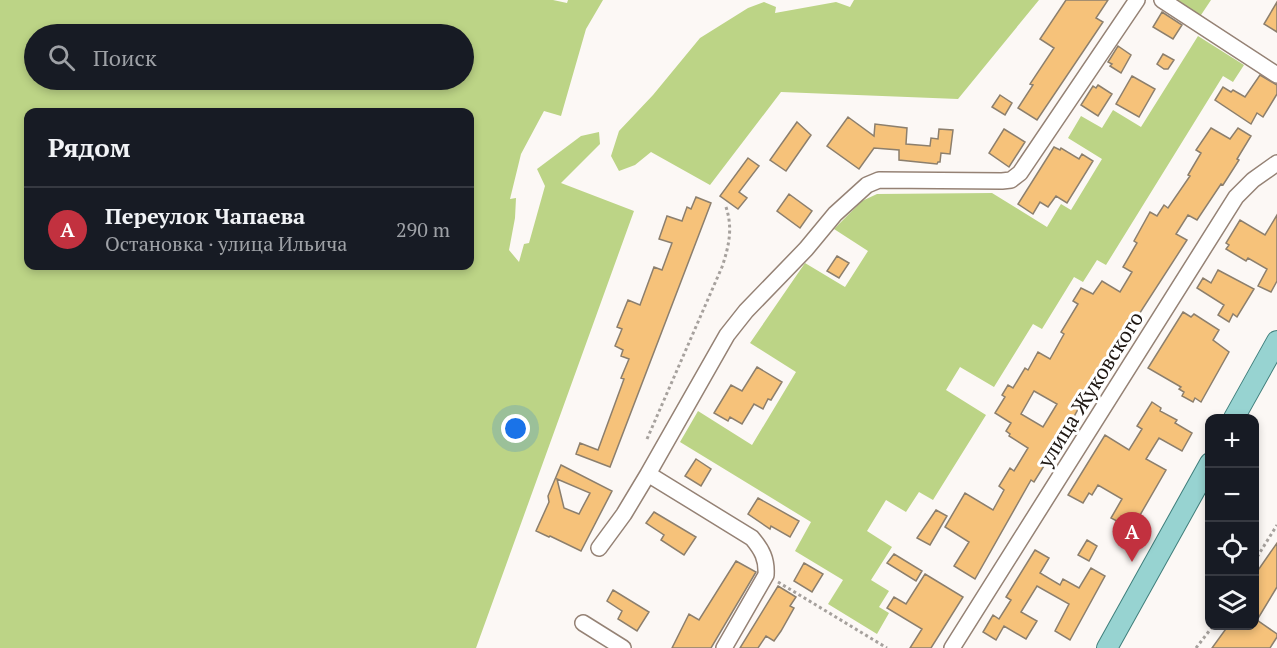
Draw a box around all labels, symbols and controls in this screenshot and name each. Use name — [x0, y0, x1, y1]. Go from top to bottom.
search box — [24, 24, 474, 90]
icon: search — [45, 41, 78, 74]
text: Поиск — [93, 43, 157, 72]
text: Рядом — [48, 130, 131, 164]
text: Переулок Чапаева — [105, 201, 305, 230]
text: A — [60, 216, 75, 243]
text: 290 m — [396, 216, 450, 243]
text: Остановка · улица Ильича — [105, 230, 347, 257]
street label: улица Жуковского — [1030, 306, 1149, 473]
your location — [501, 414, 530, 443]
map controls — [1205, 414, 1259, 630]
button: + — [1205, 414, 1259, 468]
button: − — [1205, 468, 1259, 522]
pin: A — [1112, 512, 1152, 562]
button: locate — [1205, 522, 1259, 576]
button: layers — [1205, 576, 1259, 630]

